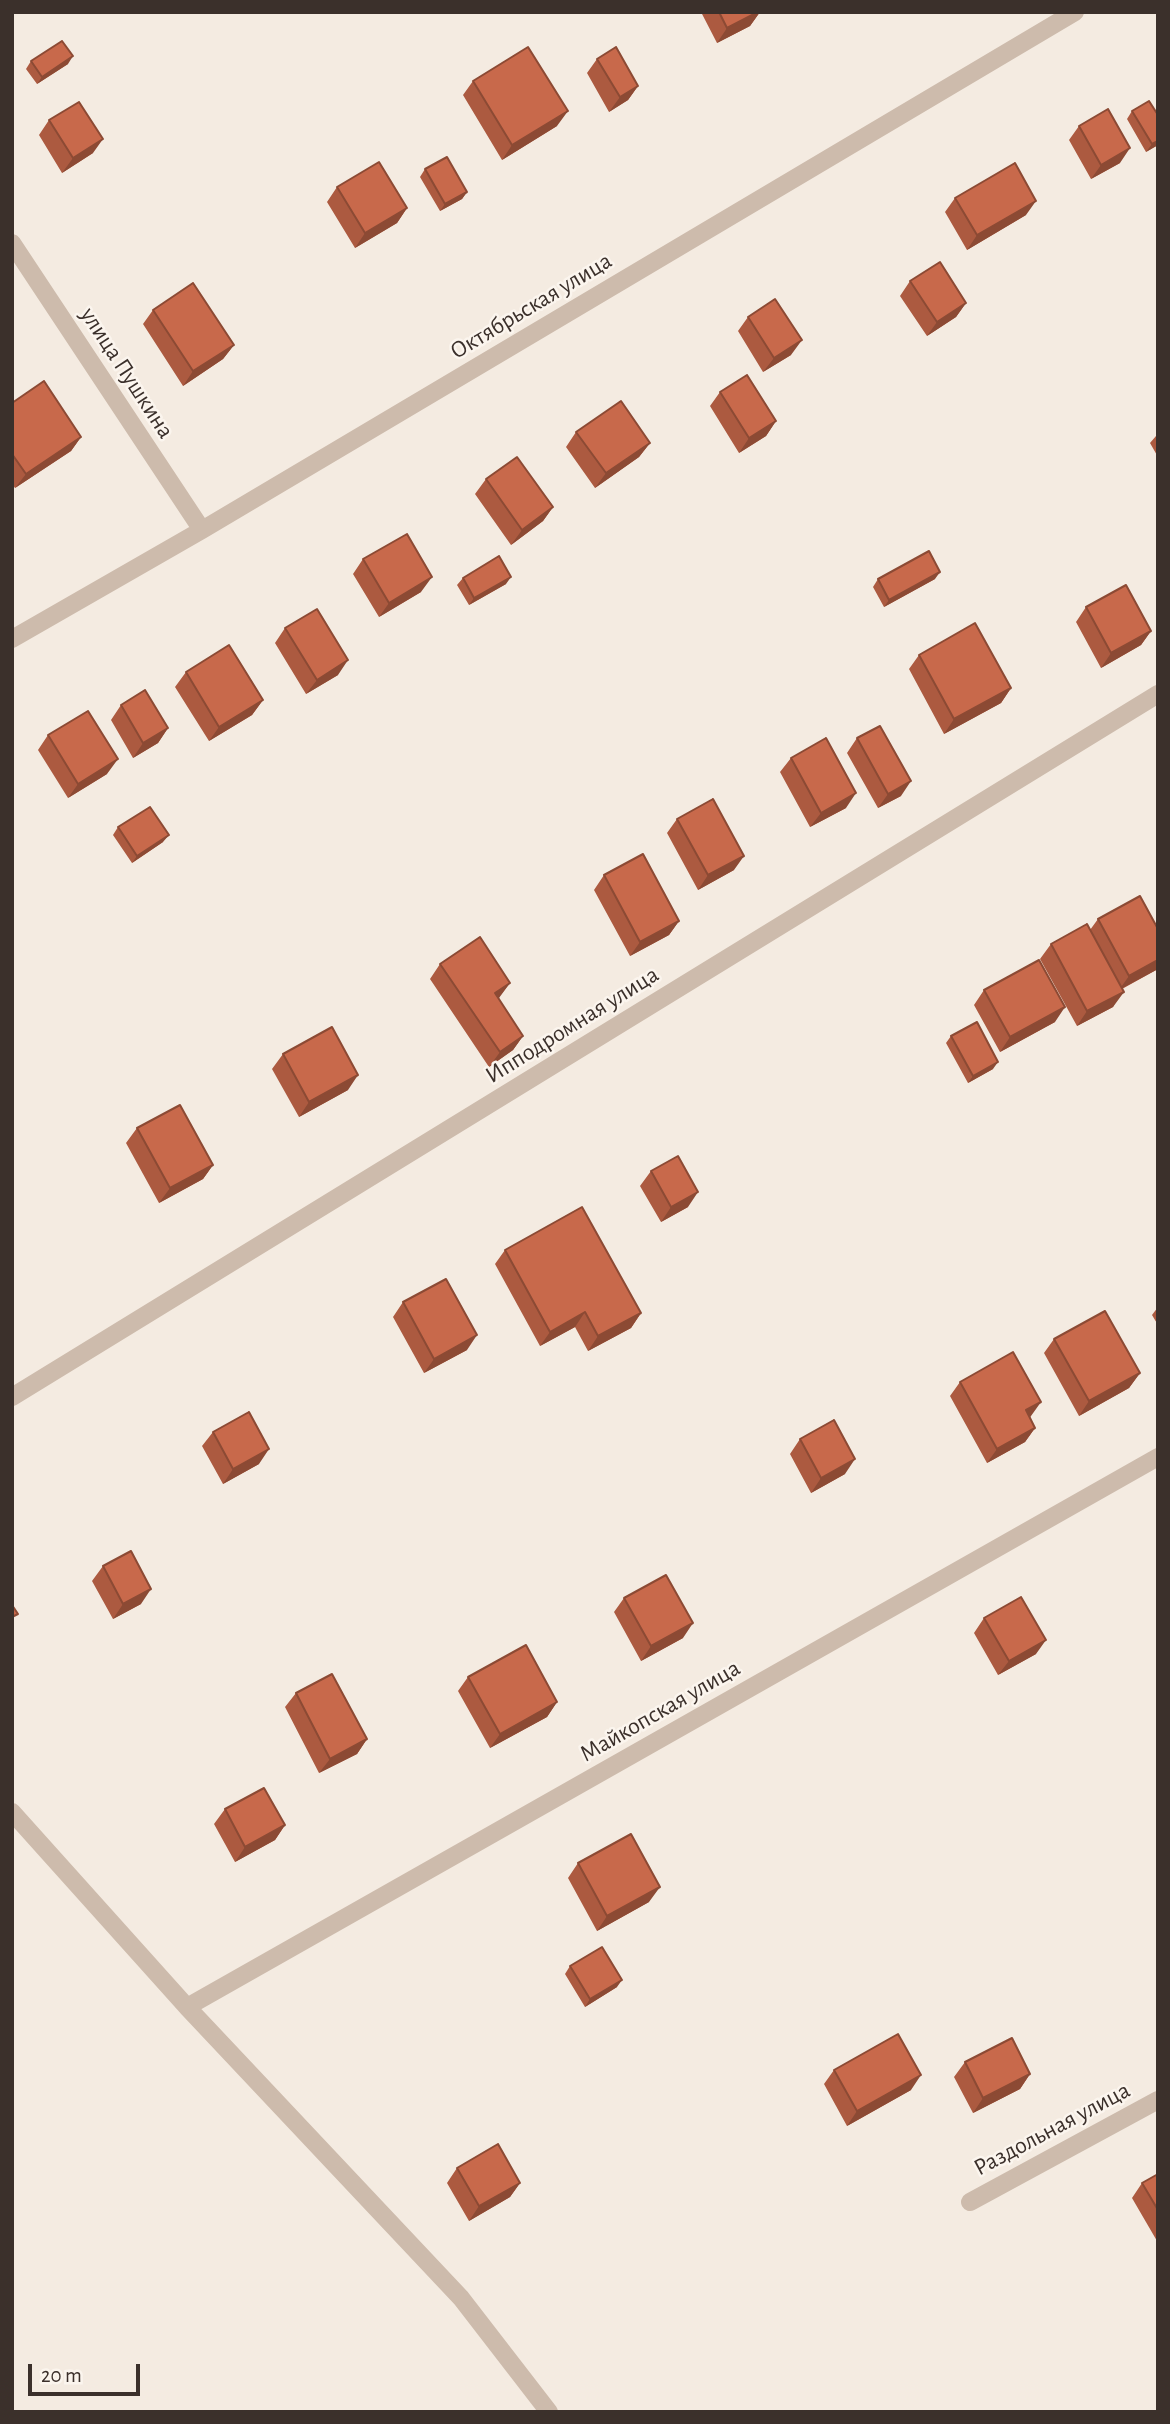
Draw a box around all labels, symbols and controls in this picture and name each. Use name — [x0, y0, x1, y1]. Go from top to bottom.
street label: Октябрьская улица — [445, 246, 617, 366]
street label: улица Пушкина — [74, 302, 180, 444]
street label: Ипподромная улица — [480, 960, 664, 1090]
street label: Майкопская улица — [575, 1653, 745, 1769]
street label: Раздольная улица — [969, 2076, 1135, 2182]
scale bar — [32, 2350, 144, 2394]
text: 20 m — [41, 2365, 82, 2386]

